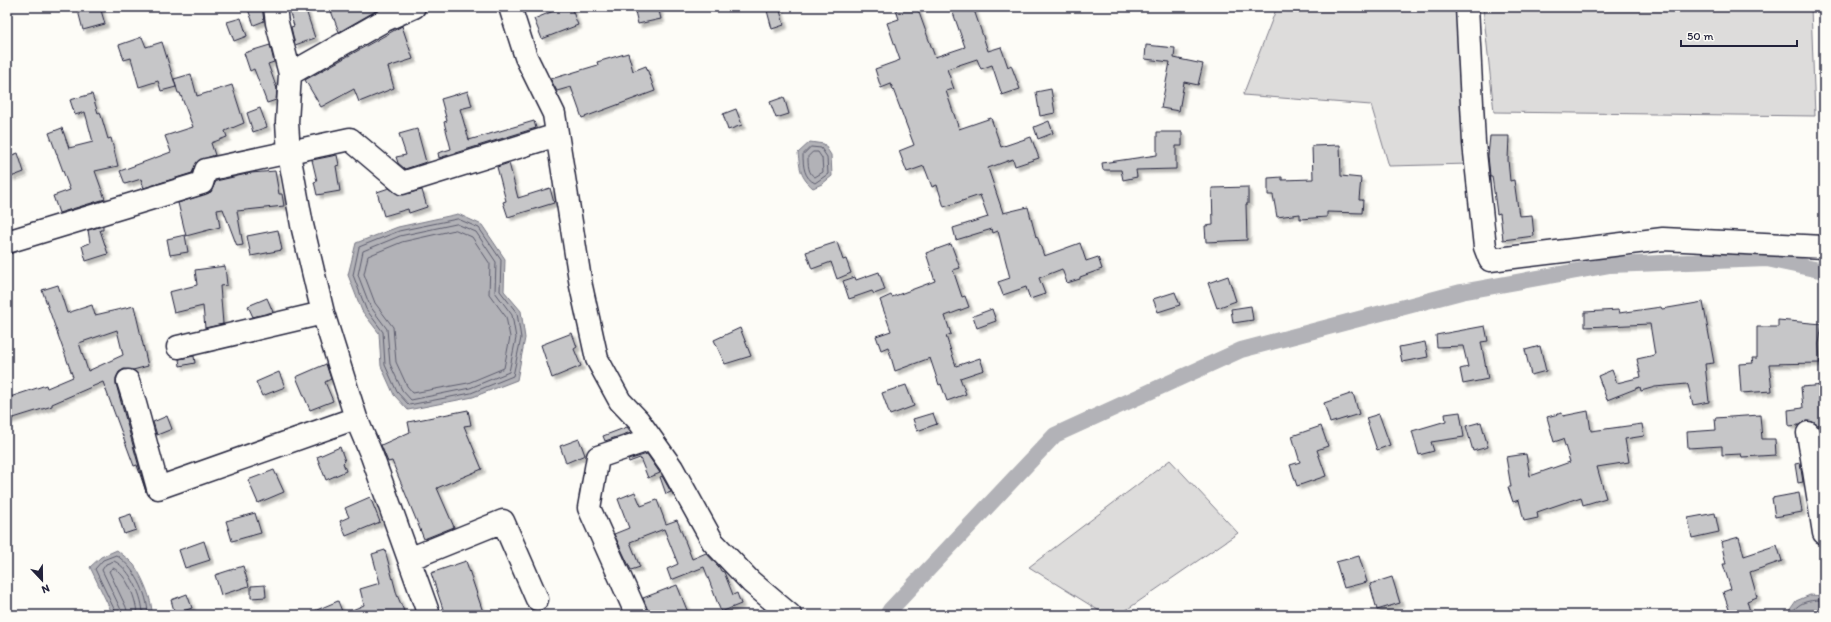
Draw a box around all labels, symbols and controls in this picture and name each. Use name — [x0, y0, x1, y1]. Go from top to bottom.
scale bar — [1681, 22, 1797, 48]
text: 50 m — [1687, 29, 1713, 43]
north arrow — [22, 560, 62, 600]
text: N — [40, 581, 51, 596]

